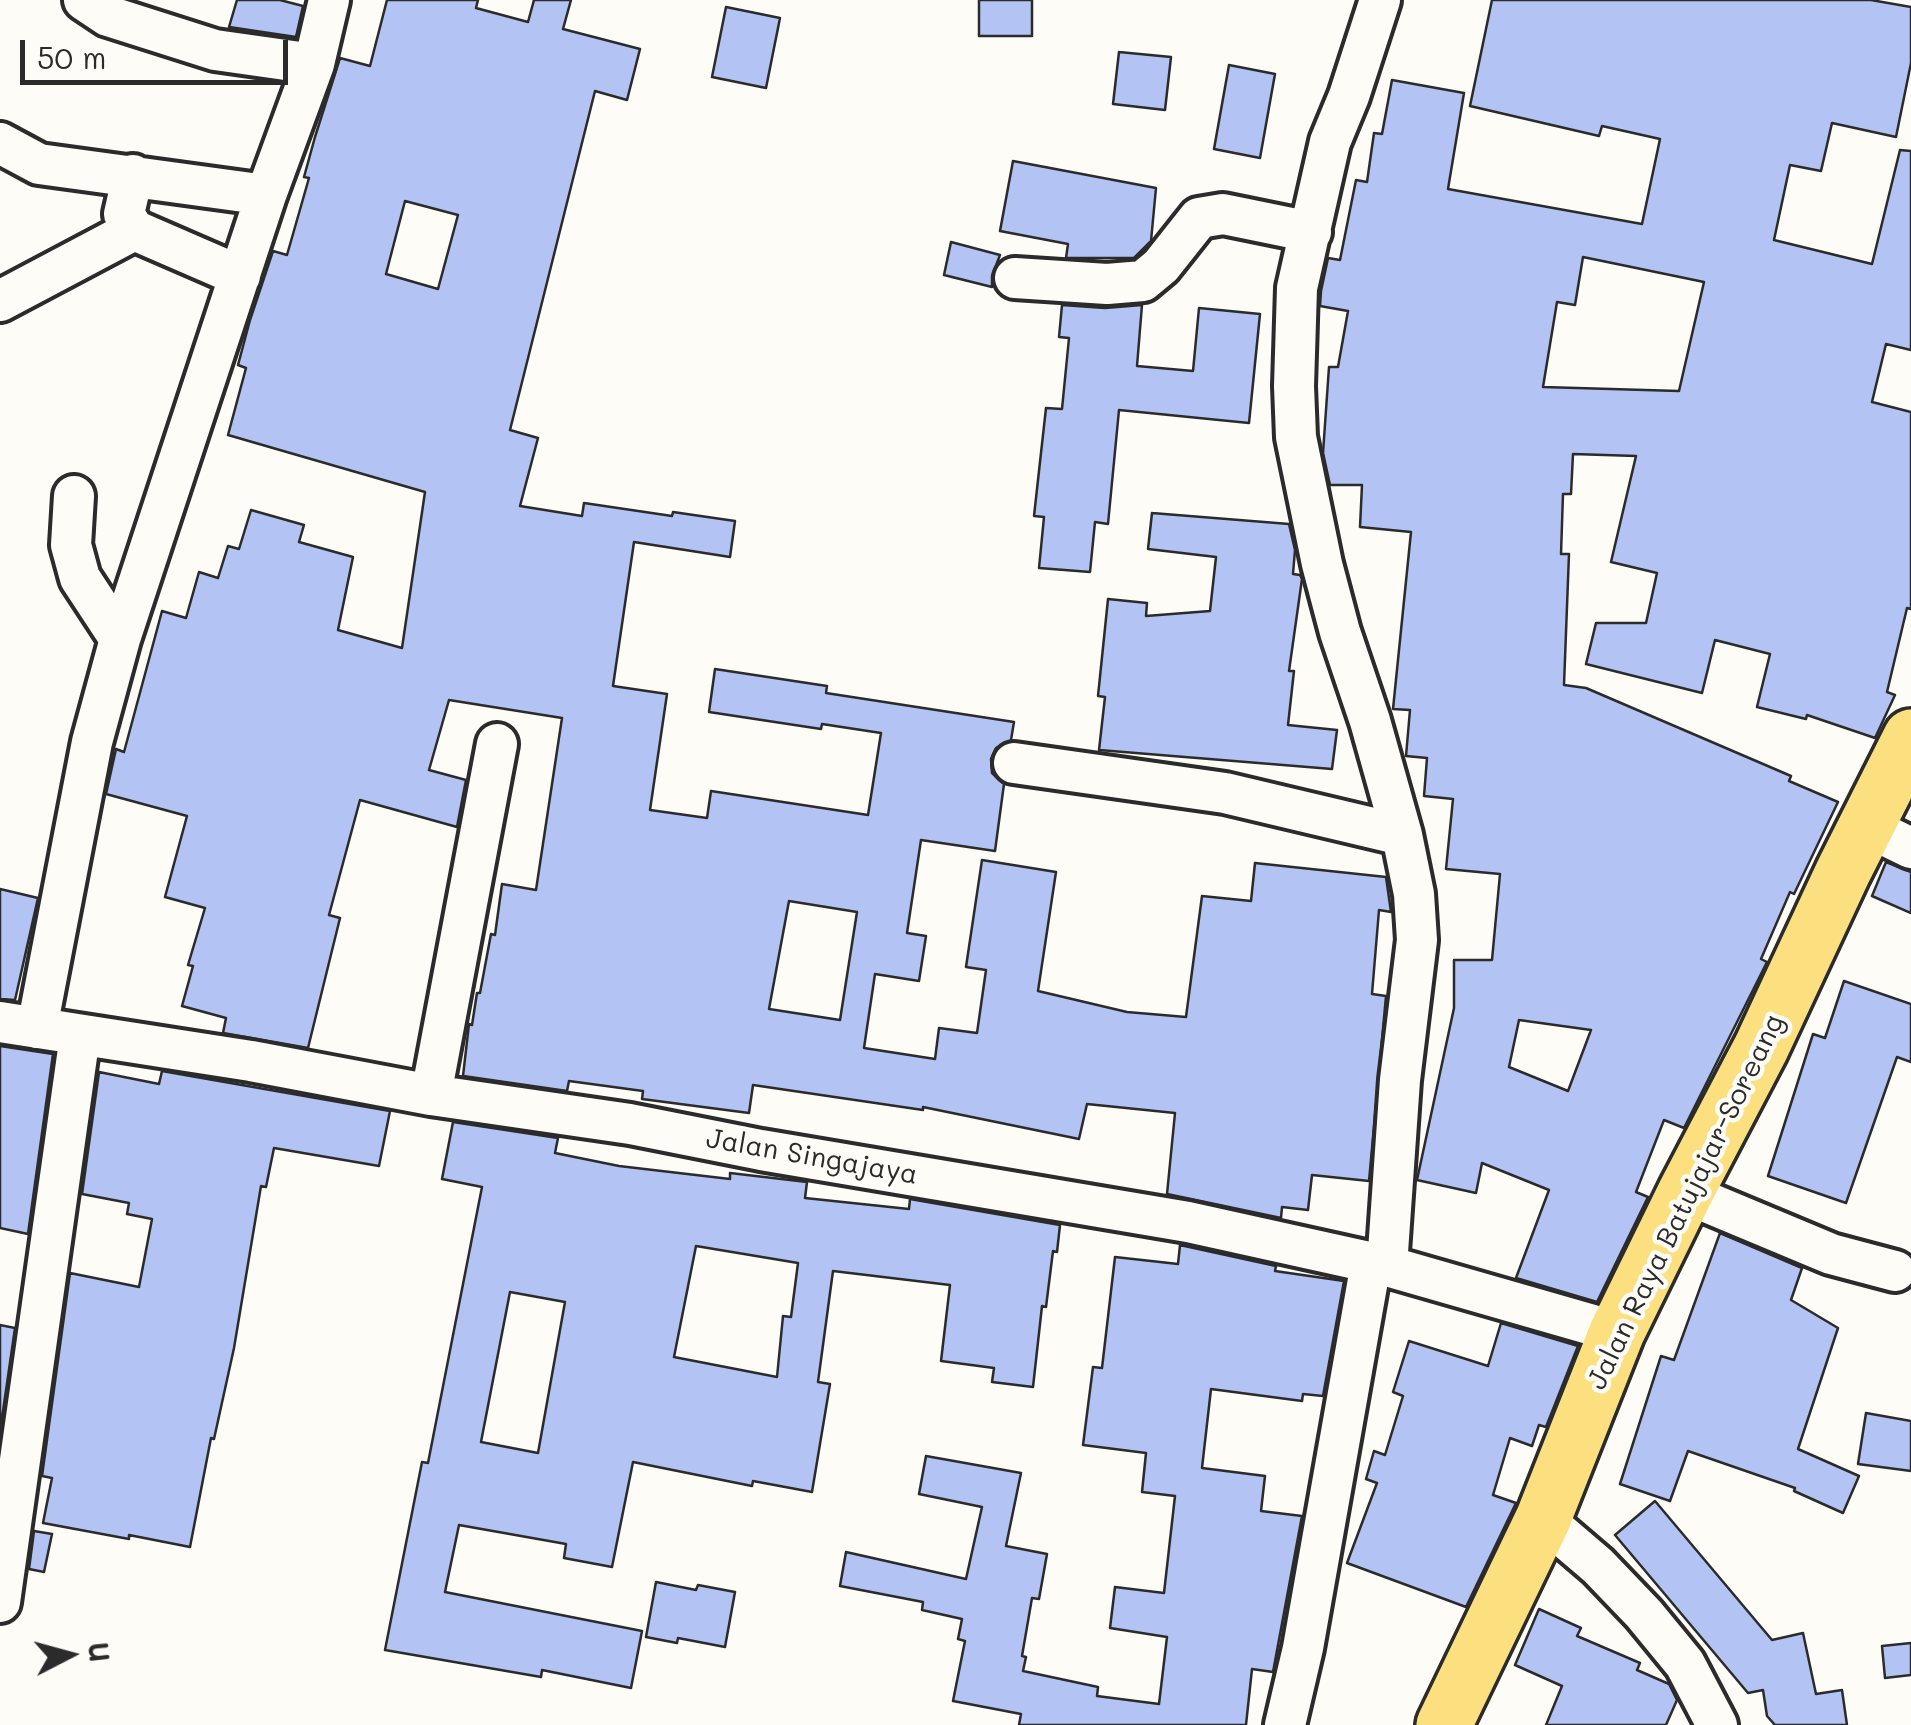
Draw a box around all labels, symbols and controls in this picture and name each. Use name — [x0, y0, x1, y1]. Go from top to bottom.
scale bar — [25, 20, 292, 82]
text: 50 m — [37, 37, 107, 77]
street label: Jalan Raya Batujajar-Soreang — [1580, 1009, 1792, 1395]
street label: Jalan Singajaya — [704, 1122, 920, 1192]
north arrow — [20, 1605, 120, 1705]
text: U — [81, 1640, 119, 1664]

